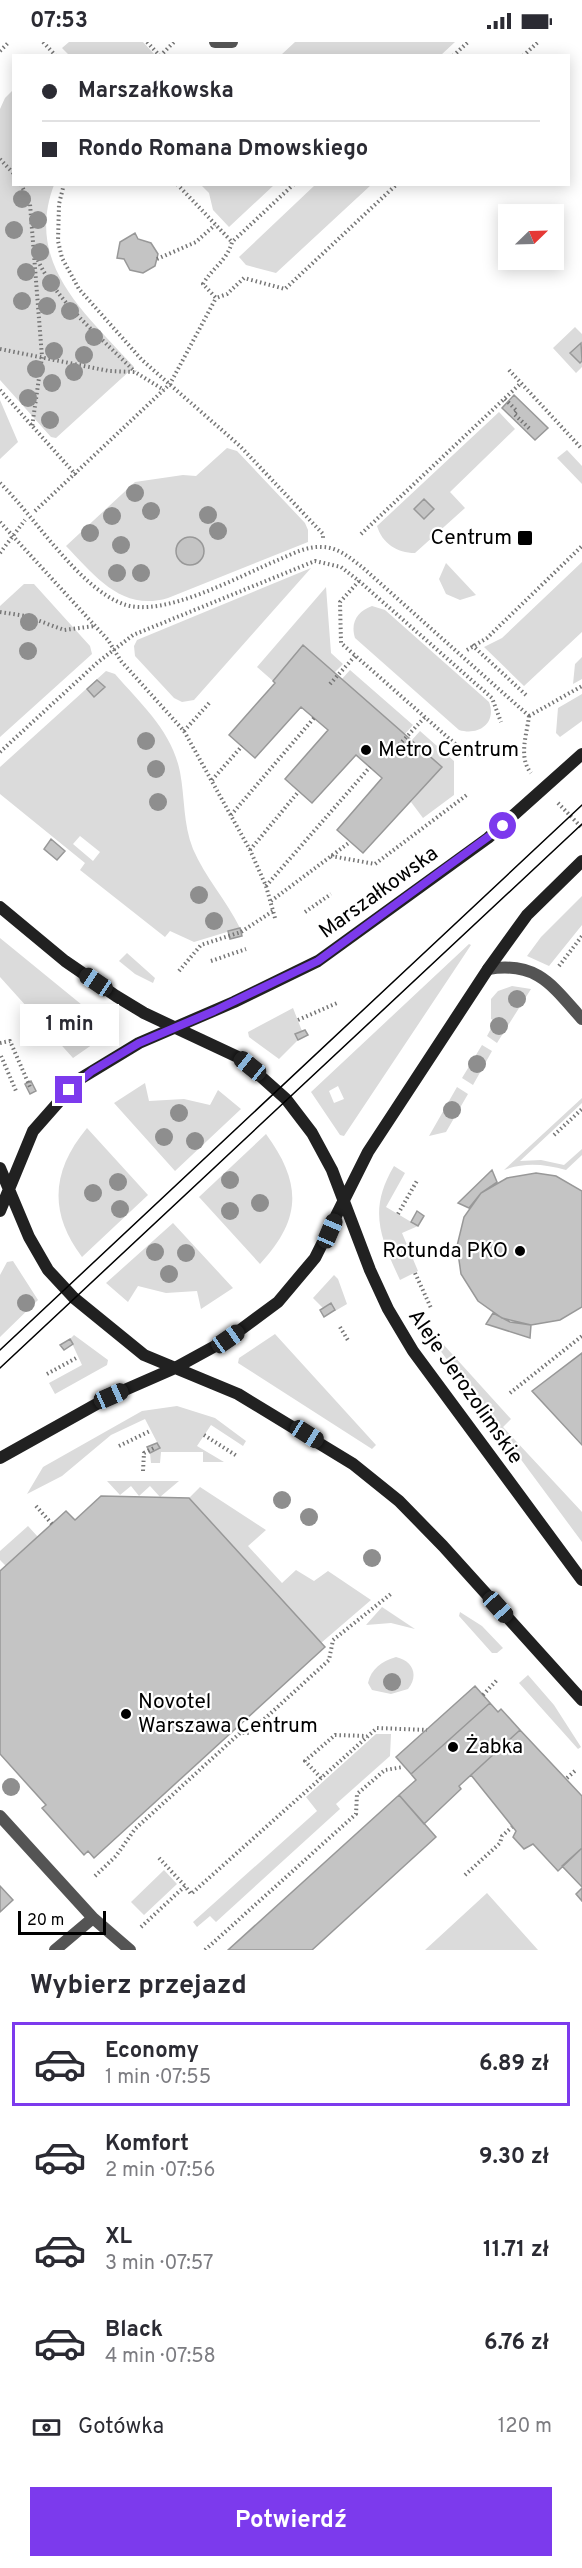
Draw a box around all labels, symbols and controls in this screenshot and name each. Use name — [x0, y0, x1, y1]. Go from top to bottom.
text: 07:53 — [30, 8, 88, 35]
text: Marszałkowska — [78, 78, 234, 105]
text: Rondo Romana Dmowskiego — [78, 136, 368, 163]
north arrow — [498, 204, 564, 270]
map controls — [498, 204, 564, 270]
place label: Centrum — [430, 525, 512, 552]
marker: Centrum — [516, 529, 534, 547]
place label: Metro Centrum — [378, 737, 519, 764]
marker: Metro Centrum — [359, 743, 373, 757]
route start — [489, 812, 516, 839]
street label: Marszałkowska — [314, 841, 444, 945]
car — [76, 964, 116, 1000]
callout: 1 min — [20, 1003, 118, 1045]
text: 1 min — [45, 1012, 94, 1038]
car — [230, 1048, 270, 1084]
route end — [55, 1076, 82, 1103]
car — [315, 1211, 345, 1251]
place label: Rotunda PKO — [382, 1238, 508, 1265]
marker: Rotunda PKO — [513, 1244, 527, 1258]
street label: Aleje Jerozolimskie — [401, 1304, 529, 1470]
car — [208, 1321, 248, 1357]
car — [91, 1380, 131, 1412]
car — [287, 1417, 327, 1451]
car — [479, 1588, 517, 1626]
place label: Novotel Warszawa Centrum — [138, 1689, 318, 1740]
marker: Novotel Warszawa Centrum — [119, 1707, 133, 1721]
place label: Żabka — [465, 1734, 523, 1761]
marker: Żabka — [446, 1740, 460, 1754]
scale bar — [18, 1908, 106, 1936]
text: 20 m — [27, 1911, 64, 1931]
text: Wybierz przejazd — [30, 1969, 247, 2003]
icon: car — [33, 2037, 87, 2091]
text: Economy — [105, 2038, 199, 2065]
text: 6.89 zł — [479, 2051, 549, 2078]
text: 1 min · 07:55 — [105, 2065, 211, 2091]
icon: car — [33, 2130, 87, 2184]
text: Komfort — [105, 2131, 189, 2158]
text: 9.30 zł — [479, 2144, 549, 2171]
text: 2 min · 07:56 — [105, 2158, 215, 2184]
icon: car — [33, 2223, 87, 2277]
text: XL — [105, 2224, 132, 2251]
text: 11.71 zł — [483, 2237, 549, 2264]
text: 3 min · 07:57 — [105, 2251, 213, 2277]
icon: car — [33, 2316, 87, 2370]
text: Black — [105, 2317, 163, 2344]
text: 6.76 zł — [484, 2330, 549, 2357]
text: 4 min · 07:58 — [105, 2344, 216, 2370]
icon: cash — [30, 2411, 63, 2444]
text: Gotówka — [78, 2414, 164, 2441]
text: 120 m — [498, 2414, 552, 2440]
button: Potwierdź — [30, 2487, 552, 2556]

